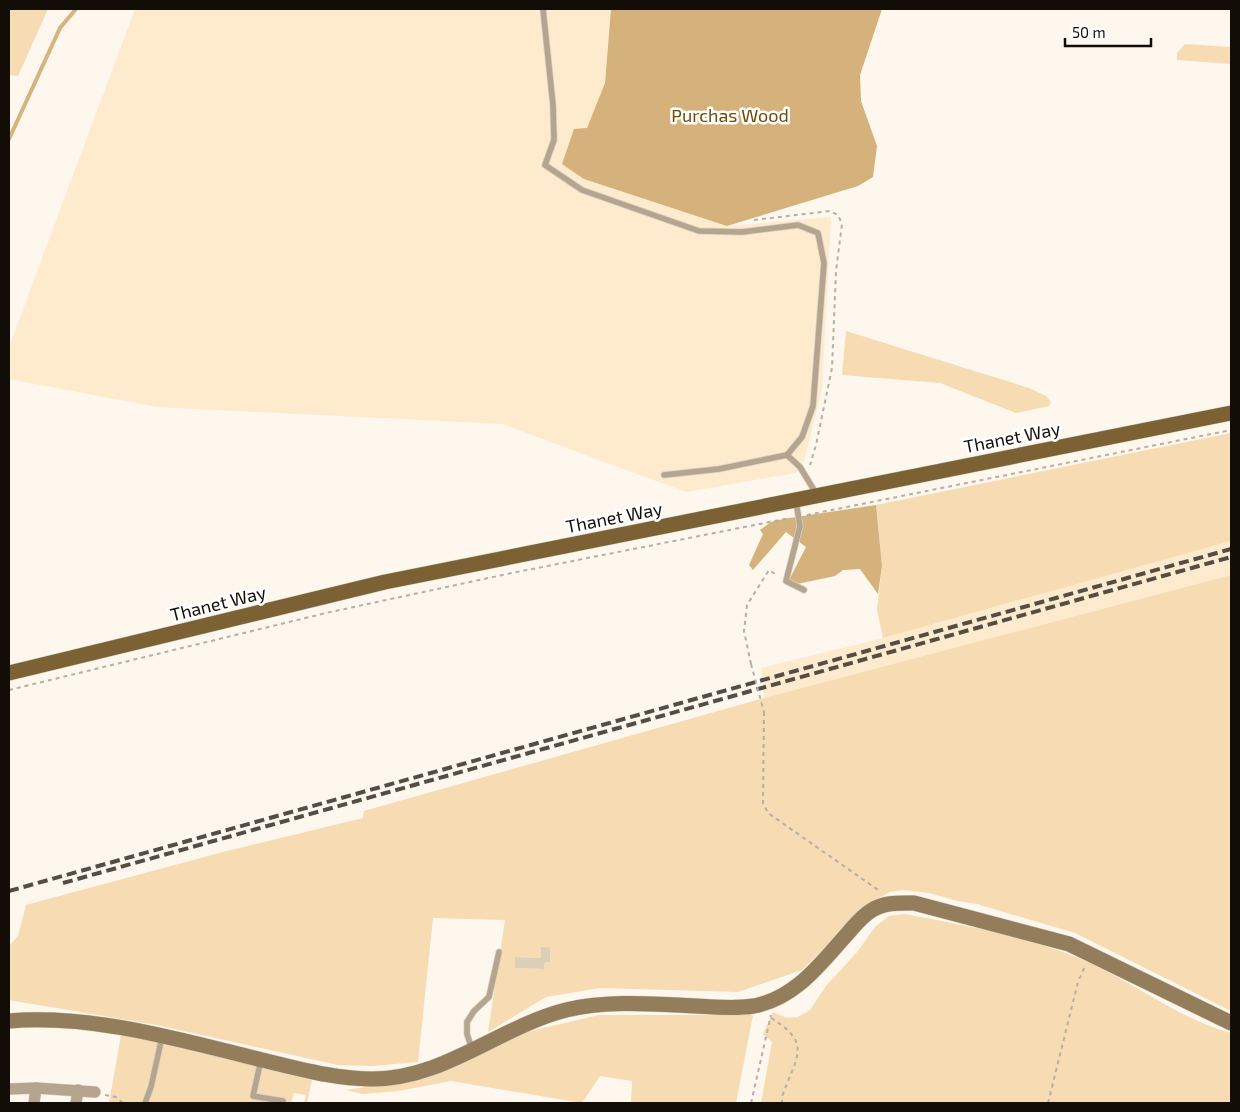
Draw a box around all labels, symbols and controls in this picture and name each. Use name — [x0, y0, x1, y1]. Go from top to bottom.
scale bar — [1065, 15, 1151, 47]
text: 50 m — [1072, 23, 1106, 41]
park label: Purchas Wood — [671, 104, 789, 126]
street label: Thanet Way — [962, 417, 1063, 457]
street label: Thanet Way — [564, 497, 665, 537]
street label: Thanet Way — [168, 580, 269, 626]

